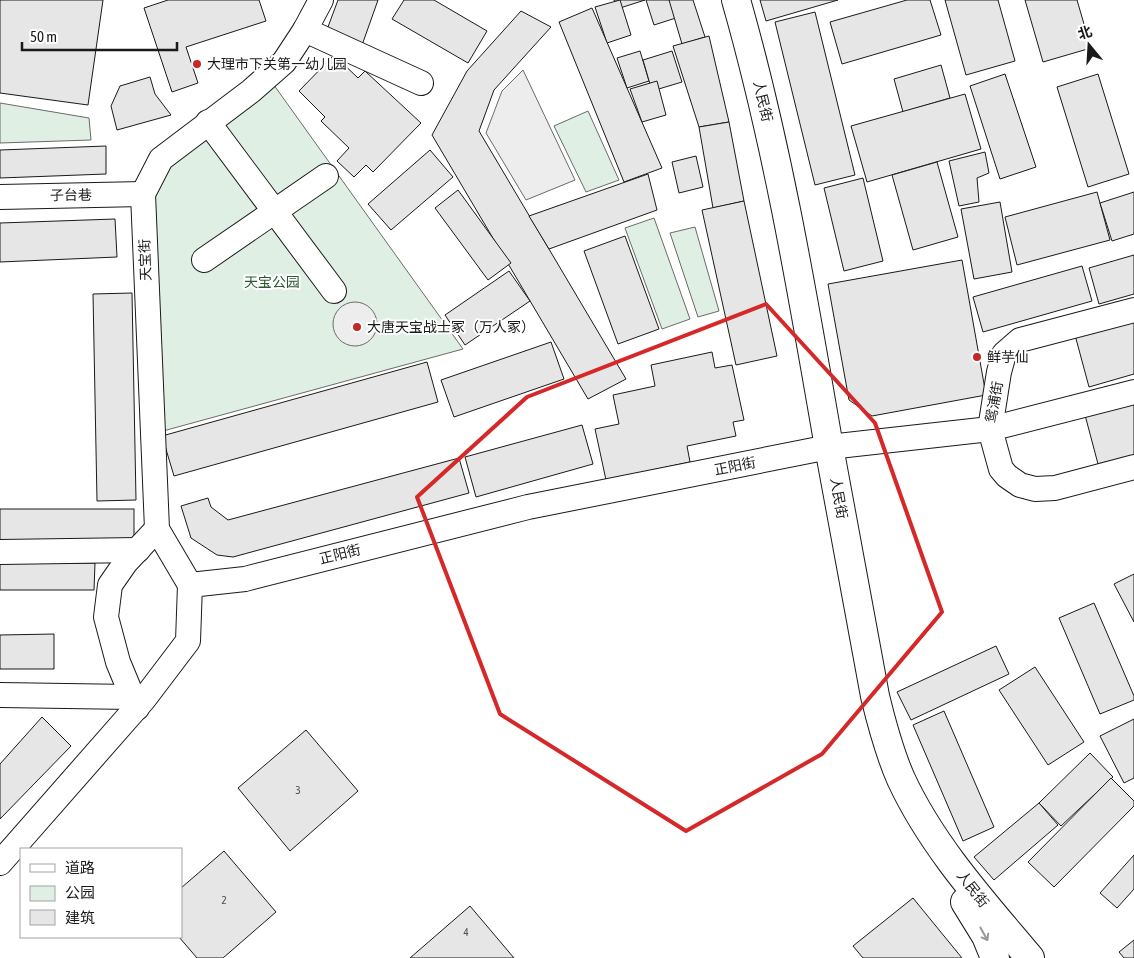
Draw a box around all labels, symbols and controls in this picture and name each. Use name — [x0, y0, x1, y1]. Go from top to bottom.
scale bar — [22, 20, 178, 52]
north arrow — [1064, 20, 1114, 70]
text: 北 — [1076, 23, 1094, 42]
text: 50 m — [30, 28, 57, 45]
place label: 大理市下关第一幼儿园 — [207, 56, 347, 72]
marker: 大理市下关第一幼儿园 — [191, 58, 203, 70]
street label: 人民街 — [750, 79, 776, 123]
street label: 子台巷 — [50, 187, 92, 203]
street label: 天宝街 — [136, 239, 154, 281]
park label: 天宝公园 — [244, 274, 300, 290]
place label: 大唐天宝战士冢（万人冢） — [367, 319, 535, 335]
marker: 大唐天宝战士冢（万人冢） — [351, 321, 363, 333]
place label: 鲜芋仙 — [987, 349, 1029, 365]
marker: 鲜芋仙 — [971, 351, 983, 363]
street label: 鸳浦街 — [982, 380, 1006, 424]
street label: 正阳街 — [713, 454, 757, 478]
street label: 人民街 — [827, 476, 851, 520]
street label: 正阳街 — [318, 541, 362, 567]
house number: 3 — [295, 784, 301, 796]
legend — [20, 848, 182, 938]
text: 道路 — [65, 859, 95, 876]
street label: 人民街 — [954, 868, 992, 910]
text: 公园 — [65, 884, 95, 901]
house number: 2 — [221, 894, 227, 906]
text: 建筑 — [65, 909, 95, 926]
house number: 4 — [463, 926, 469, 938]
one-way arrow — [979, 926, 989, 940]

